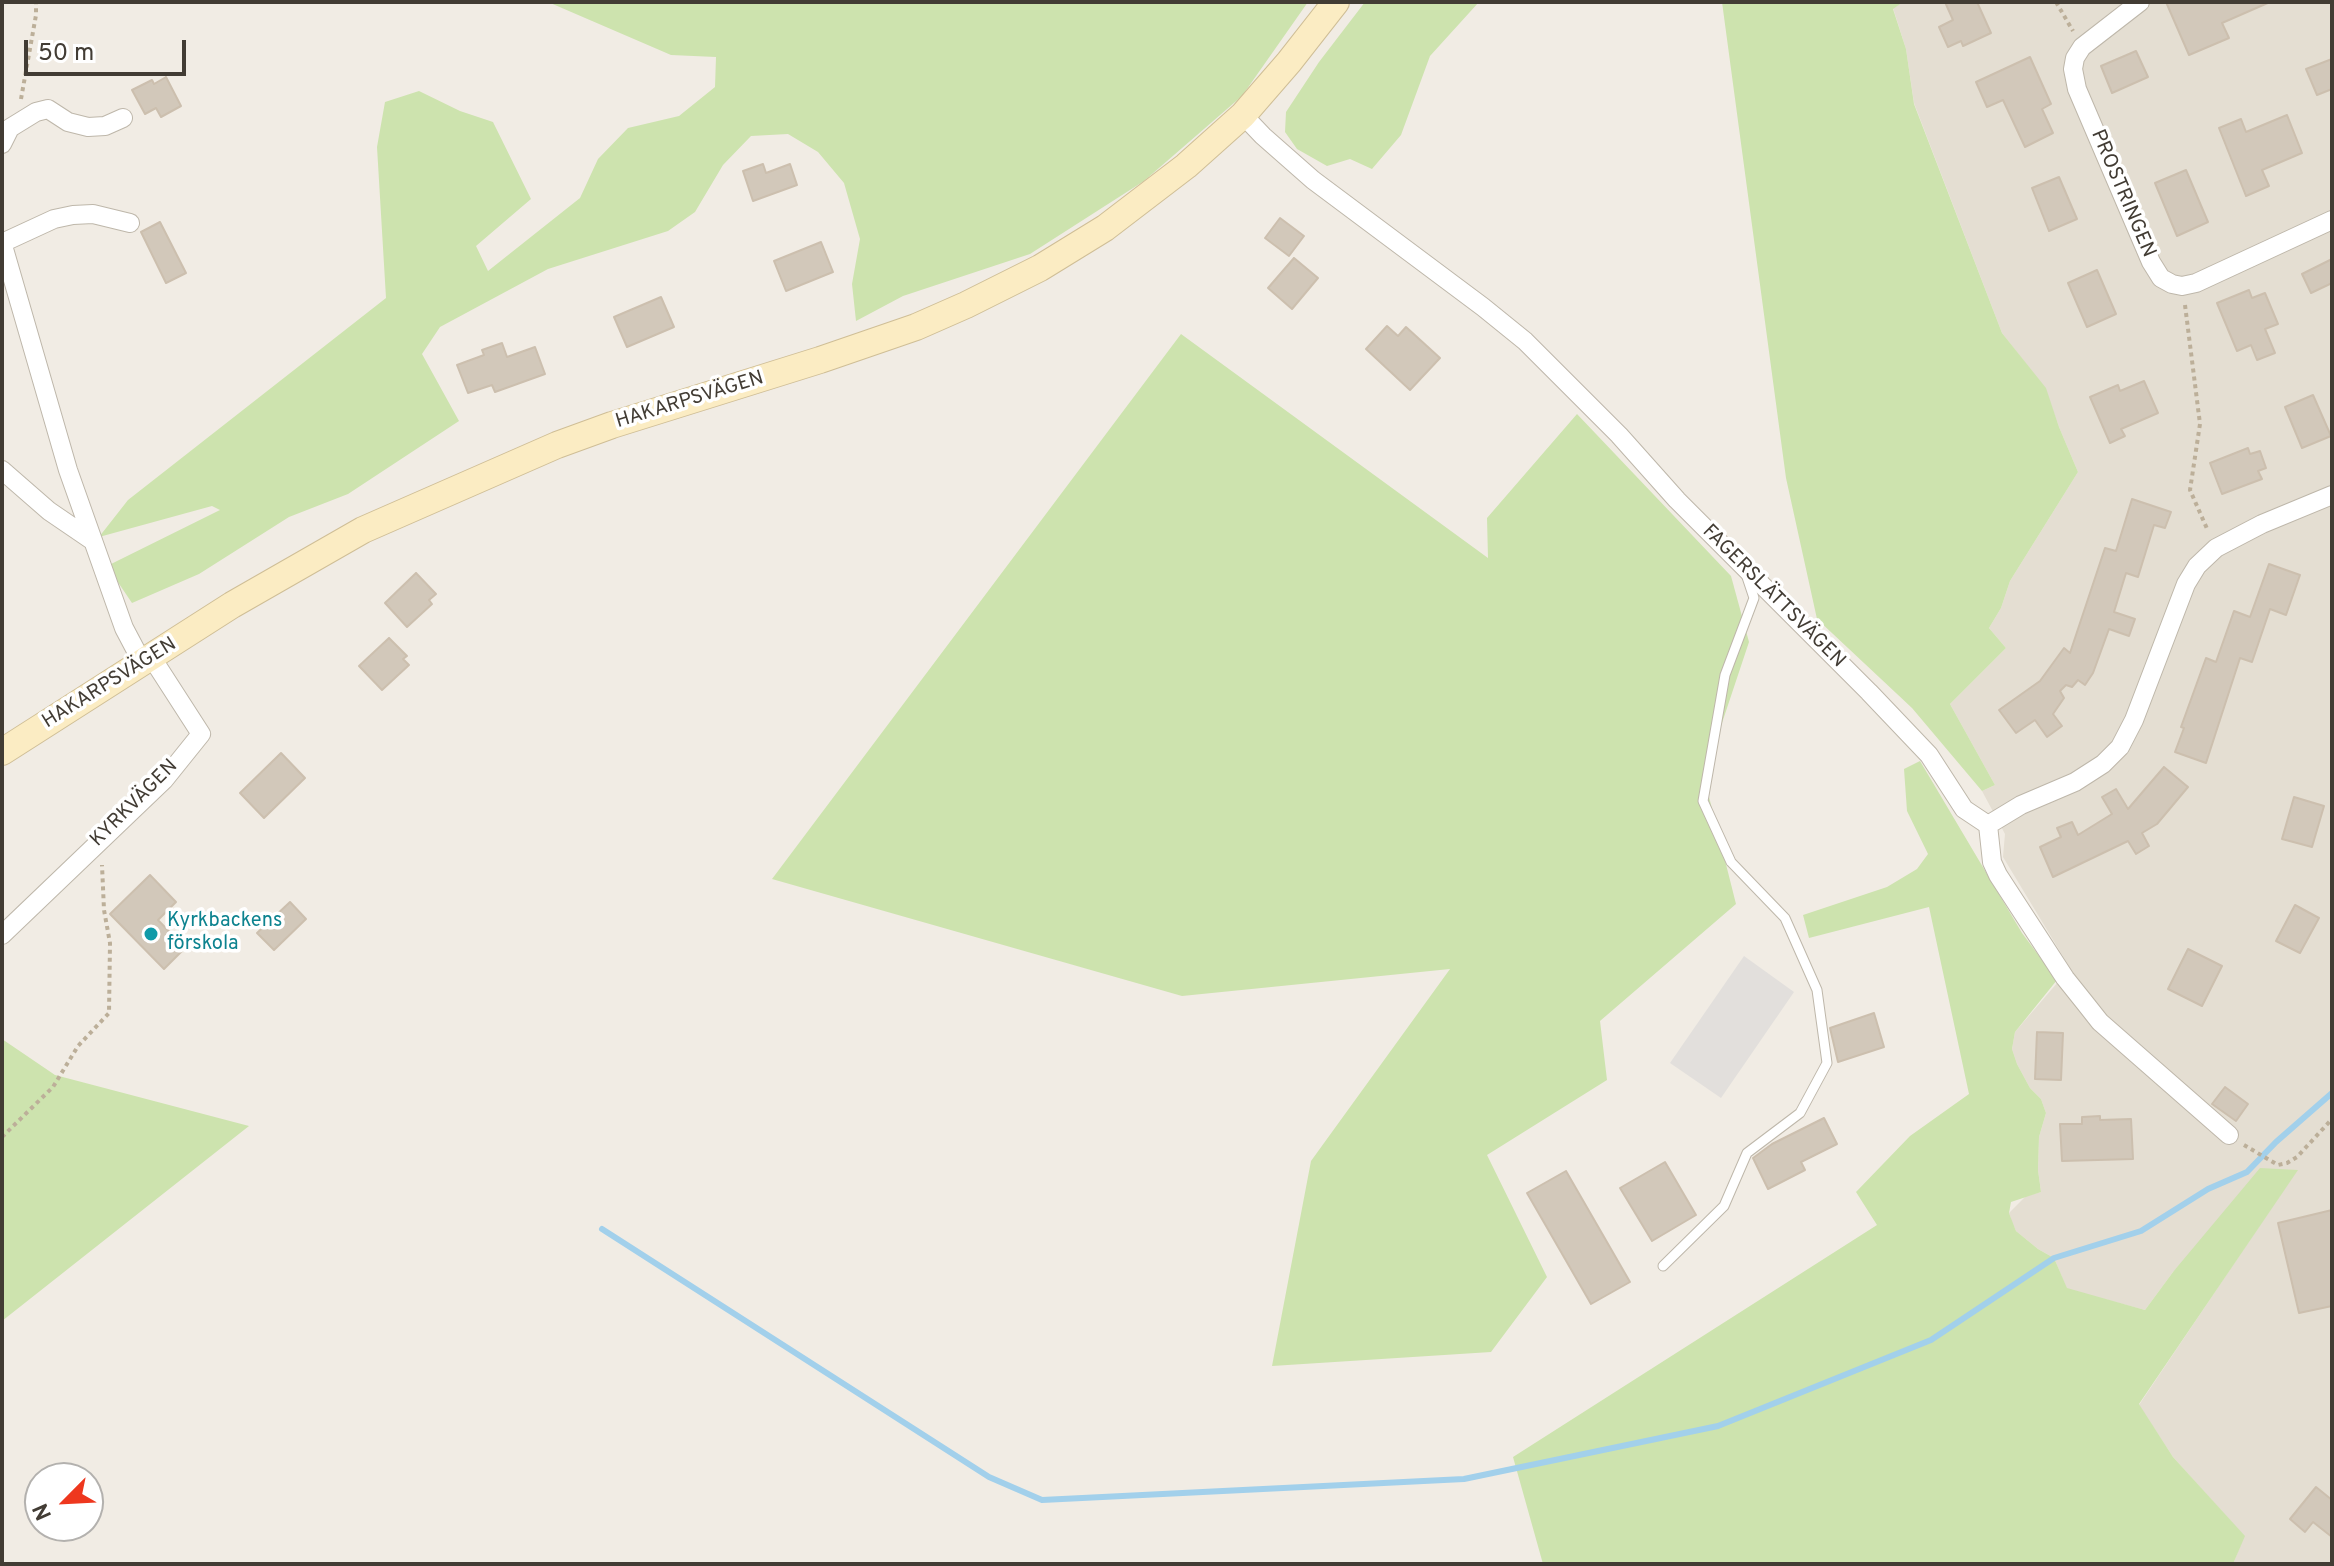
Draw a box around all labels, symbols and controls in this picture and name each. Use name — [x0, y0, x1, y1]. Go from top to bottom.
scale bar — [28, 24, 190, 74]
text: 50 m — [38, 39, 94, 69]
street label: PROSTRINGEN — [2084, 126, 2160, 262]
street label: HAKARPSVÄGEN — [613, 367, 767, 435]
street label: FAGERSLÄTTSVÄGEN — [1696, 520, 1850, 674]
street label: HAKARPSVÄGEN — [39, 633, 181, 735]
street label: KYRKVÄGEN — [86, 755, 184, 853]
place label: Kyrkbackens förskola — [167, 910, 282, 957]
marker: Kyrkbackens förskola — [142, 925, 160, 943]
north arrow — [24, 1462, 104, 1542]
text: N — [28, 1498, 59, 1524]

